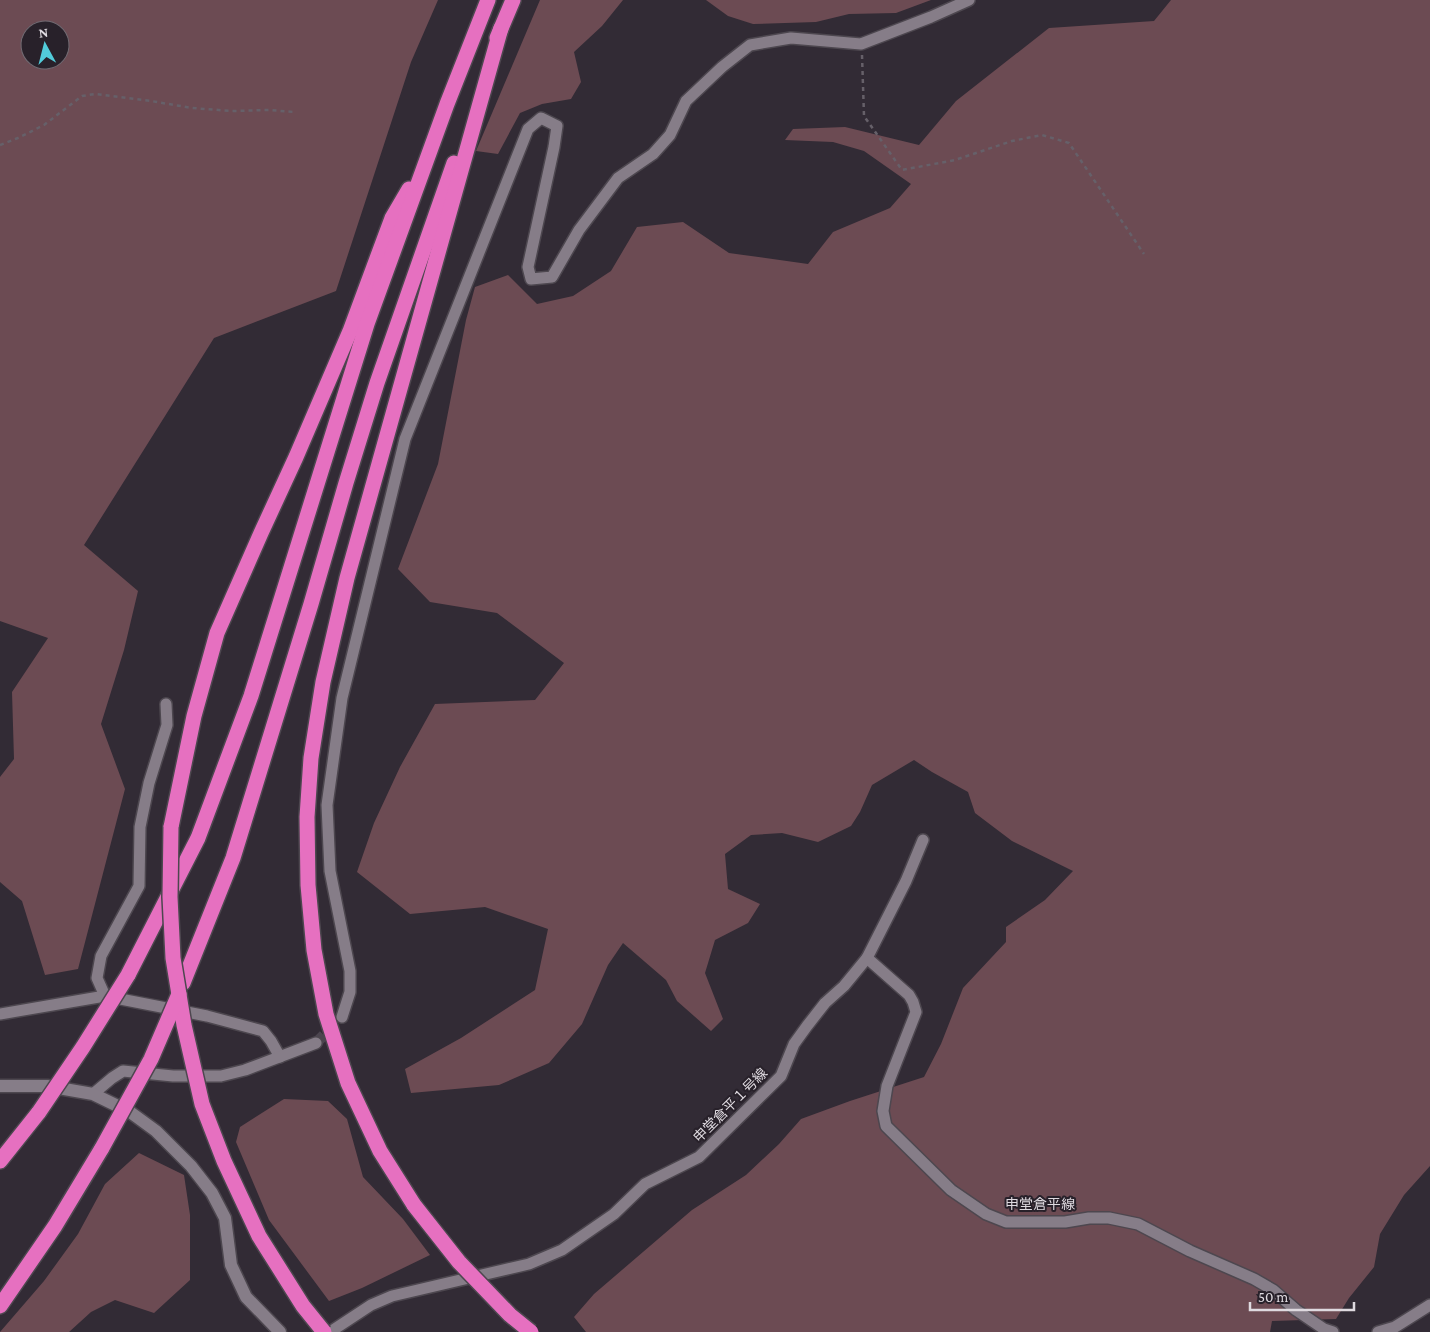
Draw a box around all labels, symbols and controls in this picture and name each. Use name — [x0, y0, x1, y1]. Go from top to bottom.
north arrow — [20, 20, 70, 70]
text: N — [38, 24, 50, 41]
street label: 申堂倉平１号線 — [690, 1065, 770, 1145]
street label: 申堂倉平線 — [1005, 1196, 1075, 1212]
scale bar — [1250, 1280, 1354, 1312]
text: 50 m — [1258, 1289, 1288, 1305]

